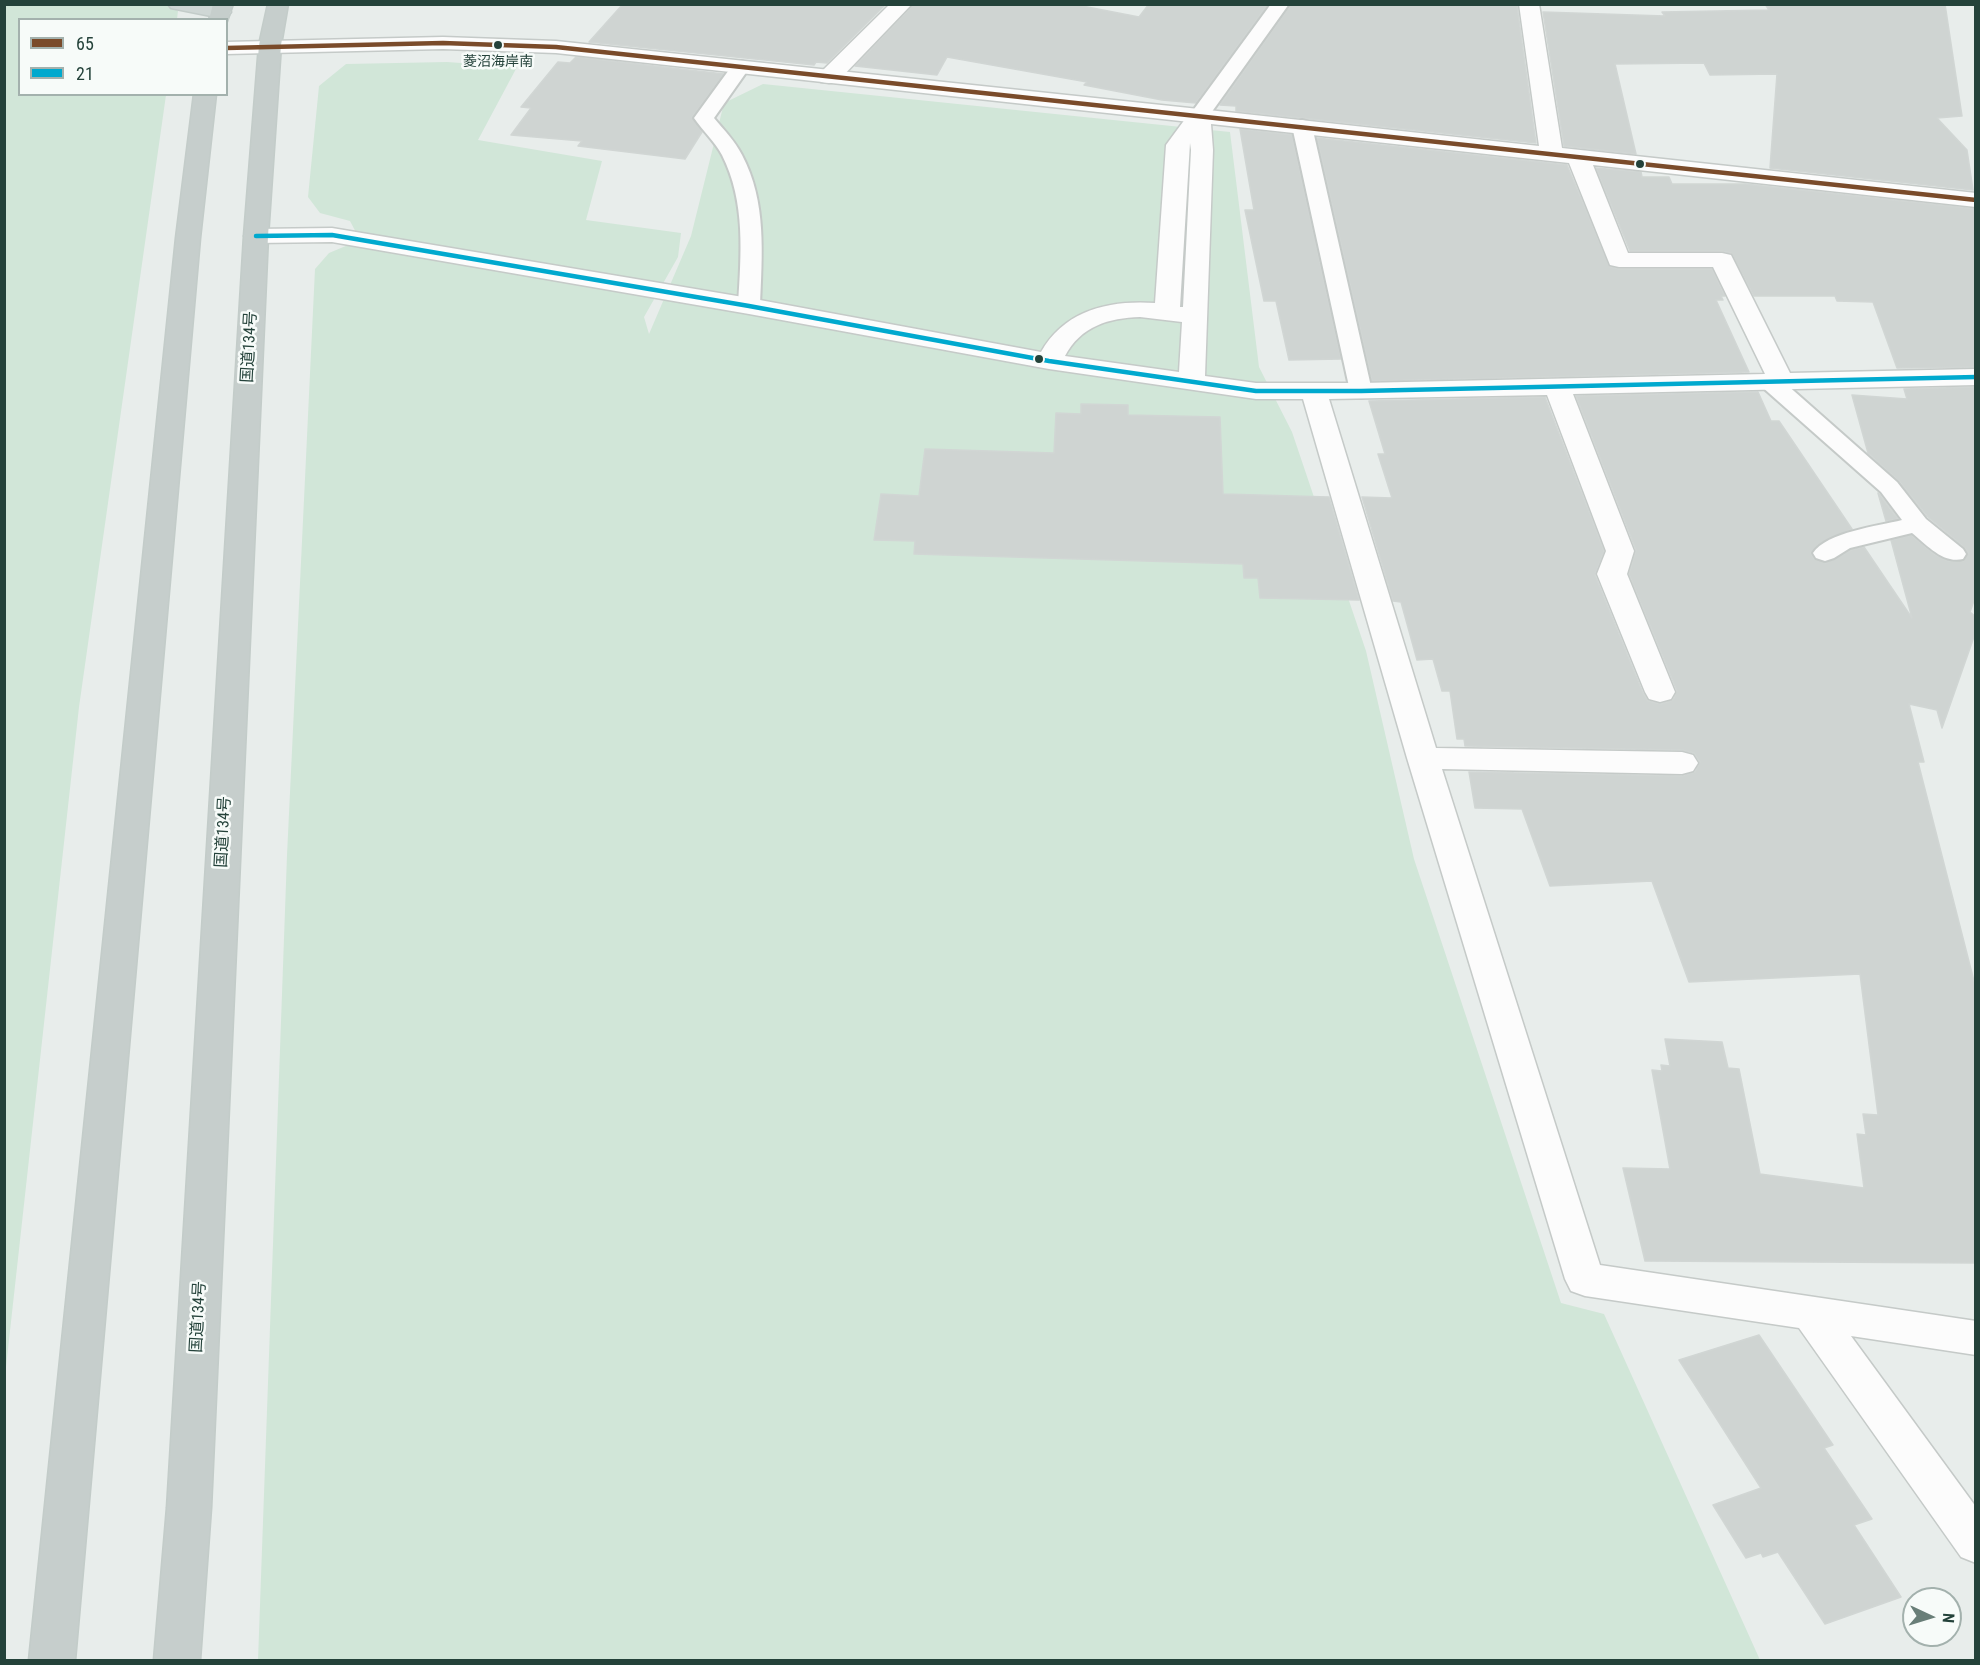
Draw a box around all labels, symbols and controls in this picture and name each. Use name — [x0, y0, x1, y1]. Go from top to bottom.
legend — [18, 18, 228, 96]
text: 65 — [76, 33, 94, 54]
marker: 菱沼海岸南 — [492, 39, 504, 51]
place label: 菱沼海岸南 — [463, 54, 533, 70]
text: 21 — [76, 63, 94, 84]
unlabelled marker — [1634, 158, 1646, 170]
street label: 国道134号 — [239, 311, 261, 383]
unlabelled marker — [1033, 353, 1045, 365]
street label: 国道134号 — [213, 796, 235, 868]
street label: 国道134号 — [188, 1281, 210, 1353]
north arrow — [1902, 1587, 1962, 1647]
text: N — [1939, 1613, 1958, 1624]

